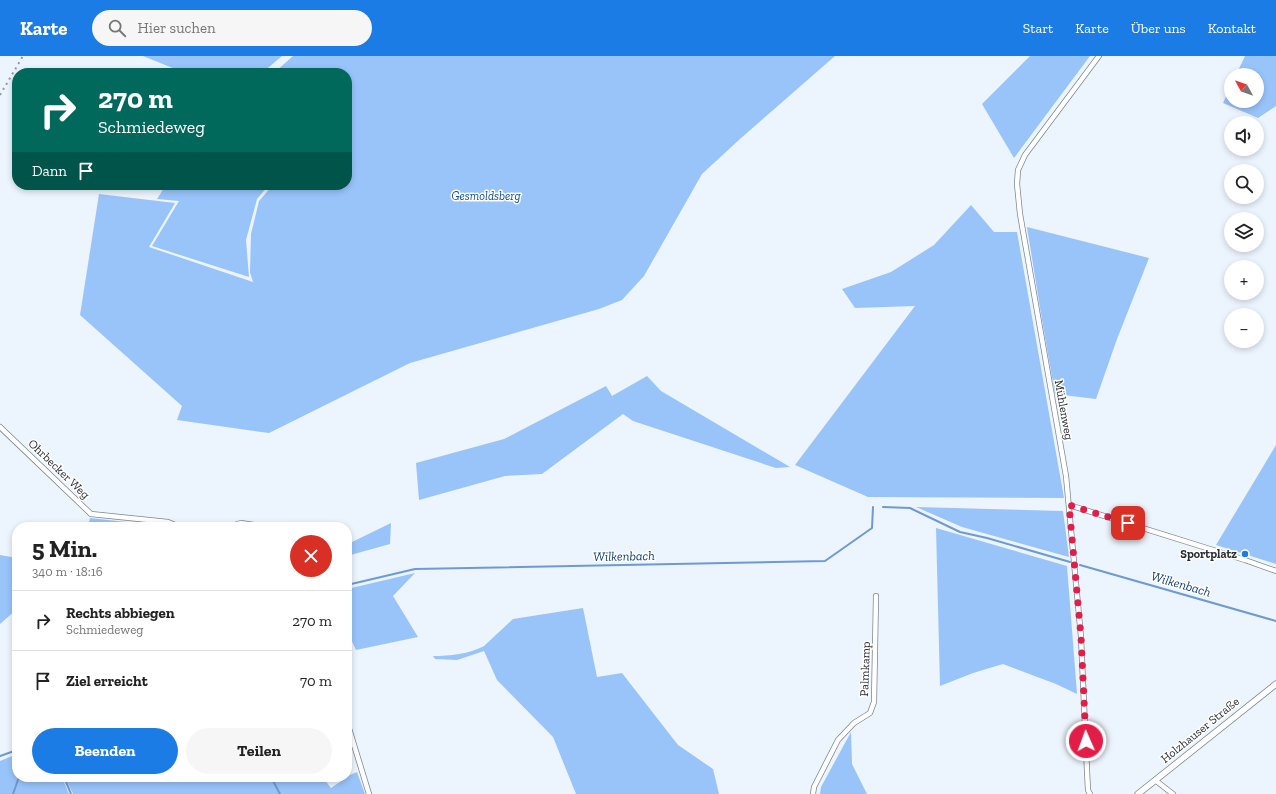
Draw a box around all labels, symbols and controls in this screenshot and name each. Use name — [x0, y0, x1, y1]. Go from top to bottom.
search box — [92, 10, 372, 46]
text: Karte — [20, 17, 68, 40]
icon: search — [106, 17, 128, 39]
text: Hier suchen — [138, 19, 216, 37]
text: Start — [1023, 20, 1053, 37]
text: Karte — [1075, 20, 1109, 37]
text: Über uns — [1131, 20, 1186, 37]
text: Kontakt — [1208, 20, 1256, 37]
north arrow — [1224, 68, 1264, 108]
map controls — [1224, 68, 1264, 348]
text: 270 m — [98, 82, 173, 115]
icon: right — [32, 84, 84, 136]
text: Schmiedeweg — [98, 116, 205, 138]
button: sound — [1224, 116, 1264, 156]
icon: arrive — [75, 160, 97, 182]
text: Dann — [32, 162, 67, 180]
button: search — [1224, 164, 1264, 204]
park label: Gesmoldsberg — [451, 189, 521, 203]
button: layers — [1224, 212, 1264, 252]
button: + — [1224, 260, 1264, 300]
button: − — [1224, 308, 1264, 348]
street label: Mühlenweg — [1052, 379, 1076, 441]
street label: Ohrbecker Weg — [25, 436, 93, 502]
pin — [1111, 506, 1145, 540]
icon: arrive — [1117, 512, 1139, 534]
text: 5 Min. — [32, 534, 97, 563]
button: close — [290, 535, 332, 577]
place label: Sportplatz — [1180, 547, 1237, 561]
water label: Wilkenbach — [593, 548, 655, 564]
marker: Sportplatz — [1240, 549, 1250, 559]
text: 340 m · 18:16 — [32, 564, 103, 579]
water label: Wilkenbach — [1149, 568, 1213, 600]
text: Rechts abbiegen — [66, 604, 175, 622]
icon: right — [32, 610, 54, 632]
text: 270 m — [292, 612, 332, 630]
text: Schmiedeweg — [66, 622, 143, 637]
street label: Palmkamp — [857, 641, 873, 697]
icon: arrive — [32, 670, 54, 692]
text: Ziel erreicht — [66, 672, 148, 690]
text: 70 m — [300, 672, 332, 690]
street label: Holzhauser Straße — [1158, 694, 1242, 766]
position arrow — [1065, 720, 1107, 762]
button: Beenden — [32, 728, 178, 774]
button: Teilen — [186, 728, 332, 774]

